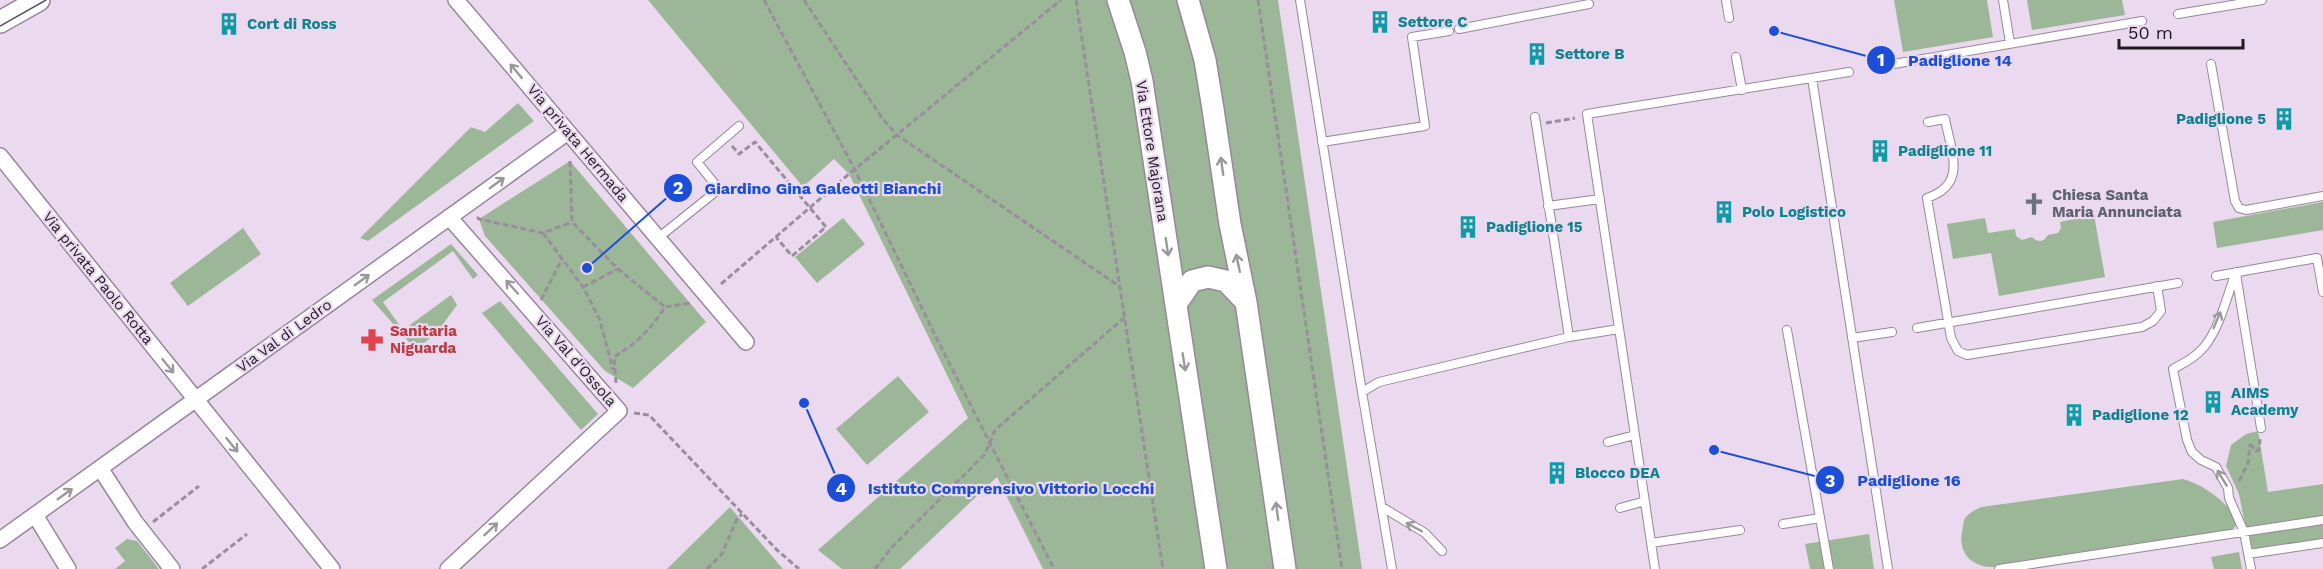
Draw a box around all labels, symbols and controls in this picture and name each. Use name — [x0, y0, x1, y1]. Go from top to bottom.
building icon: Settore C — [1367, 9, 1393, 35]
building icon: Cort di Ross — [216, 11, 242, 37]
scale bar — [2119, 12, 2244, 50]
place label: Settore C — [1398, 13, 1467, 31]
place label: Cort di Ross — [247, 15, 337, 33]
text: 50 m — [2128, 22, 2173, 43]
building icon: Settore B — [1524, 41, 1550, 67]
callout: Padiglione 14 — [1866, 43, 2024, 77]
place label: Settore B — [1555, 45, 1624, 63]
text: 1 — [1877, 49, 1885, 70]
text: Padiglione 14 — [1908, 51, 2012, 70]
one-way arrow — [510, 63, 523, 79]
street label: Via Ettore Majorana — [1132, 79, 1172, 223]
street label: Via privata Hermada — [523, 80, 633, 206]
building icon: Padiglione 5 — [2271, 106, 2297, 132]
place label: Padiglione 5 — [2176, 110, 2266, 128]
building icon: Padiglione 11 — [1867, 138, 1893, 164]
place label: Padiglione 11 — [1898, 142, 1992, 160]
one-way arrow — [1216, 157, 1227, 176]
callout: Giardino Gina Galeotti Bianchi — [663, 171, 954, 205]
one-way arrow — [488, 177, 505, 189]
text: 2 — [673, 177, 683, 198]
text: Giardino Gina Galeotti Bianchi — [705, 179, 941, 198]
place label: Chiesa Santa Maria Annunciata — [2052, 186, 2182, 221]
church icon: Chiesa Santa Maria Annunciata — [2021, 191, 2047, 217]
building icon: Polo Logistico — [1711, 199, 1737, 225]
place label: Polo Logistico — [1742, 203, 1846, 221]
street label: Via privata Paolo Rotta — [39, 208, 158, 349]
building icon: Padiglione 15 — [1455, 214, 1481, 240]
place label: Padiglione 15 — [1486, 218, 1583, 236]
one-way arrow — [1161, 236, 1172, 256]
one-way arrow — [1232, 254, 1243, 273]
one-way arrow — [353, 274, 369, 286]
one-way arrow — [505, 280, 519, 295]
street label: Via Val di Ledro — [233, 295, 335, 377]
street label: Via Val d'Ossola — [531, 312, 621, 411]
one-way arrow — [2212, 312, 2223, 330]
place label: Sanitaria Niguarda — [390, 322, 457, 357]
pharmacy icon: Sanitaria Niguarda — [359, 327, 385, 353]
one-way arrow — [1179, 351, 1190, 371]
one-way arrow — [161, 358, 174, 374]
place label: AIMS Academy — [2231, 384, 2299, 419]
building icon: AIMS Academy — [2200, 389, 2226, 415]
building icon: Padiglione 12 — [2061, 402, 2087, 428]
place label: Padiglione 12 — [2092, 406, 2189, 424]
one-way arrow — [225, 437, 239, 452]
building icon: Blocco DEA — [1544, 460, 1570, 486]
callout: Padiglione 16 — [1815, 463, 1972, 497]
place label: Blocco DEA — [1575, 464, 1661, 482]
text: 3 — [1825, 470, 1835, 491]
one-way arrow — [2216, 470, 2228, 487]
callout: Istituto Comprensivo Vittorio Locchi — [826, 471, 1167, 505]
text: Padiglione 16 — [1857, 471, 1961, 490]
text: 4 — [835, 478, 847, 499]
text: Istituto Comprensivo Vittorio Locchi — [868, 479, 1154, 498]
one-way arrow — [56, 487, 72, 500]
one-way arrow — [1271, 502, 1282, 522]
one-way arrow — [1406, 521, 1423, 533]
one-way arrow — [483, 522, 498, 537]

